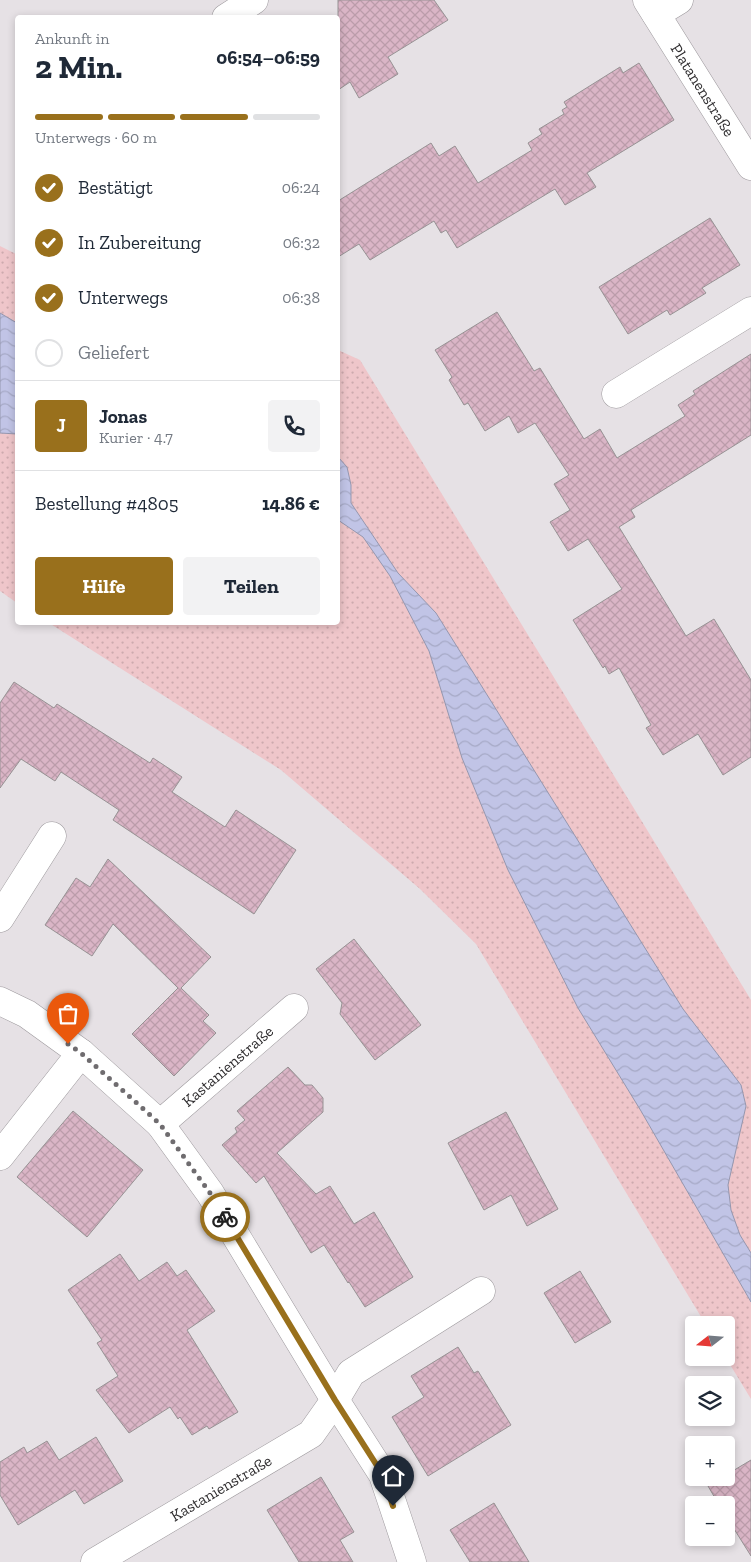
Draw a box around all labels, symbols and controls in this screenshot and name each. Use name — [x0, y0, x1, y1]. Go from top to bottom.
text: Ankunft in — [35, 29, 109, 48]
street label: Platanenstraße — [667, 40, 739, 140]
text: 06:54–06:59 — [216, 46, 320, 69]
text: 2 Min. — [35, 48, 123, 86]
text: Unterwegs · 60 m — [35, 128, 157, 147]
icon: check — [35, 174, 63, 202]
text: Bestätigt — [78, 176, 153, 199]
text: 06:24 — [282, 178, 320, 197]
icon: check — [35, 229, 63, 257]
text: In Zubereitung — [78, 231, 201, 254]
text: 06:32 — [283, 233, 320, 252]
icon: check — [35, 284, 63, 312]
text: Unterwegs — [78, 286, 168, 309]
text: 06:38 — [282, 288, 320, 307]
text: Geliefert — [78, 341, 149, 364]
button: phone — [268, 400, 320, 452]
text: Jonas — [99, 405, 147, 428]
text: J — [56, 414, 66, 437]
text: Kurier · 4.7 — [99, 428, 173, 447]
text: Bestellung #4805 — [35, 492, 178, 515]
text: 14.86 € — [262, 492, 320, 515]
button: Hilfe — [35, 557, 173, 615]
button: Teilen — [183, 557, 320, 615]
pin — [47, 993, 89, 1044]
icon: bag — [54, 1000, 82, 1028]
street label: Kastanienstraße — [178, 1021, 277, 1111]
courier — [200, 1192, 250, 1242]
icon: bike — [211, 1203, 239, 1231]
north arrow — [685, 1316, 735, 1366]
map controls — [685, 1316, 735, 1546]
button: layers — [685, 1376, 735, 1426]
button: + — [685, 1436, 735, 1486]
street label: Kastanienstraße — [167, 1451, 275, 1525]
pin — [372, 1455, 414, 1506]
icon: home — [379, 1462, 407, 1490]
button: − — [685, 1496, 735, 1546]

